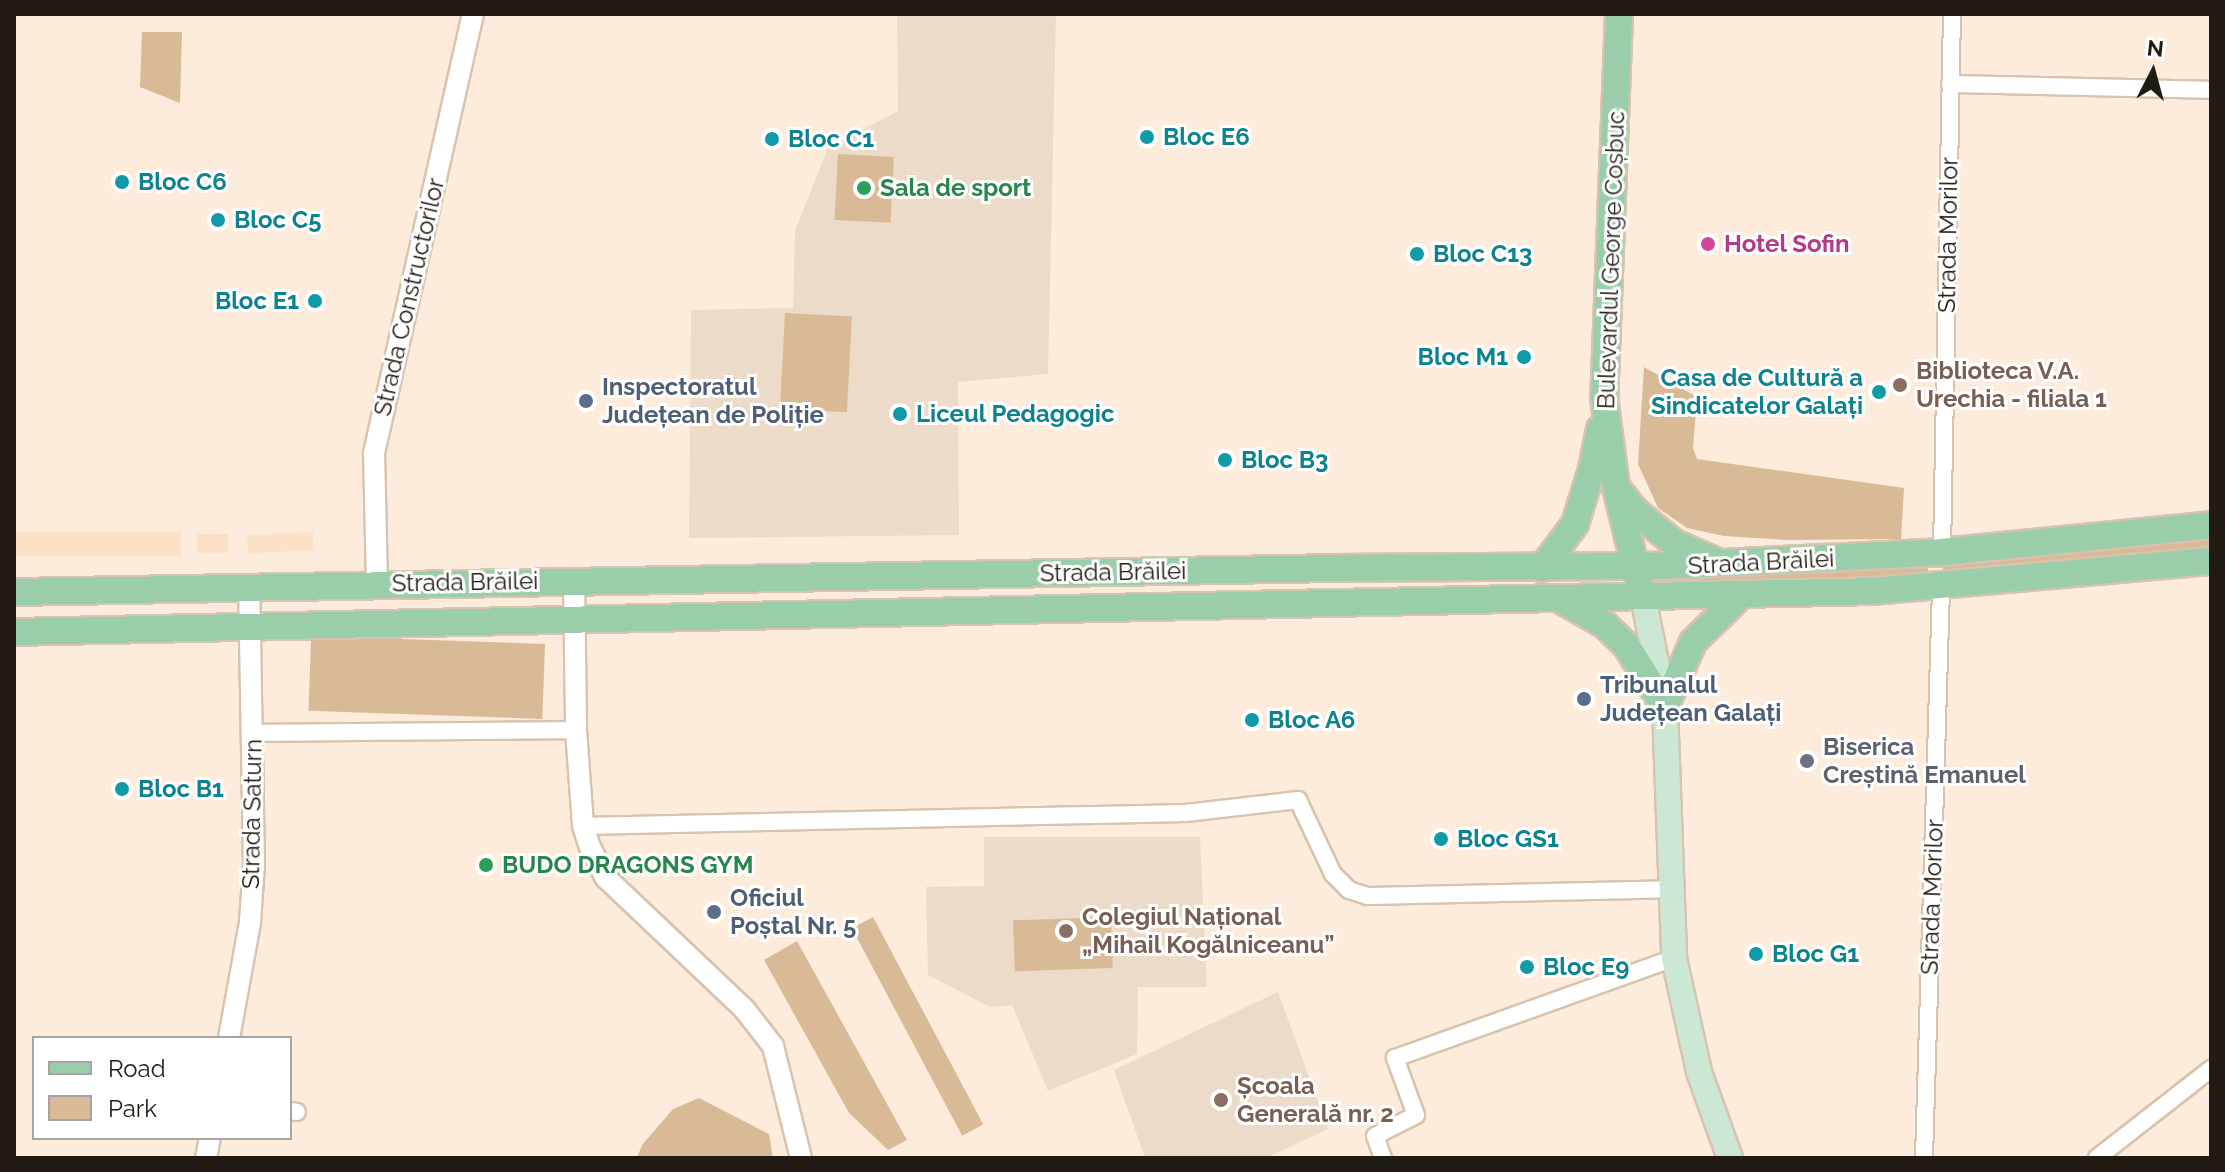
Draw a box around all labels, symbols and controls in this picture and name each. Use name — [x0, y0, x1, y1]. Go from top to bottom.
north arrow — [2113, 32, 2193, 112]
text: N — [2146, 34, 2165, 62]
street label: Bulevardul George Coșbuc — [1591, 110, 1631, 410]
place label: Bloc E6 — [1163, 123, 1250, 151]
place label: Bloc C1 — [788, 125, 874, 153]
marker: Bloc E6 — [1138, 128, 1156, 146]
marker: Bloc C1 — [763, 130, 781, 148]
street label: Strada Morilor — [1932, 157, 1964, 313]
place label: Bloc C6 — [138, 168, 227, 196]
marker: Bloc C6 — [113, 173, 131, 191]
place label: Sala de sport — [880, 174, 1031, 202]
street label: Strada Constructorilor — [368, 175, 450, 419]
marker: Sala de sport — [855, 179, 873, 197]
place label: Bloc C5 — [234, 206, 322, 234]
marker: Bloc C5 — [209, 211, 227, 229]
place label: Hotel Sofin — [1724, 230, 1850, 258]
marker: Hotel Sofin — [1699, 235, 1717, 253]
place label: Bloc C13 — [1433, 240, 1532, 268]
marker: Bloc C13 — [1408, 245, 1426, 263]
place label: Bloc E1 — [215, 287, 299, 315]
marker: Bloc E1 — [306, 292, 324, 310]
place label: Bloc M1 — [1418, 343, 1508, 371]
marker: Bloc M1 — [1515, 348, 1533, 366]
place label: Biblioteca V.A. Urechia - filiala 1 — [1916, 357, 2107, 413]
place label: Casa de Cultură a Sindicatelor Galați — [1650, 364, 1863, 420]
place label: Inspectoratul Județean de Poliție — [602, 373, 824, 429]
marker: Biblioteca V.A. Urechia - filiala 1 — [1891, 376, 1909, 394]
marker: Casa de Cultură a Sindicatelor Galați — [1870, 383, 1888, 401]
marker: Inspectoratul Județean de Poliție — [577, 392, 595, 410]
place label: Liceul Pedagogic — [916, 400, 1115, 428]
marker: Liceul Pedagogic — [891, 405, 909, 423]
place label: Bloc B3 — [1241, 446, 1328, 474]
marker: Bloc B3 — [1216, 451, 1234, 469]
street label: Strada Brăilei — [1687, 544, 1835, 580]
street label: Strada Brăilei — [1040, 556, 1186, 588]
street label: Strada Brăilei — [392, 566, 538, 598]
place label: Tribunalul Județean Galați — [1600, 671, 1781, 727]
marker: Tribunalul Județean Galați — [1575, 690, 1593, 708]
place label: Bloc A6 — [1268, 706, 1356, 734]
marker: Bloc A6 — [1243, 711, 1261, 729]
place label: Biserica Creștină Emanuel — [1823, 733, 2026, 789]
street label: Strada Saturn — [236, 739, 268, 889]
marker: Biserica Creștină Emanuel — [1798, 752, 1816, 770]
place label: Bloc B1 — [138, 775, 224, 803]
marker: Bloc B1 — [113, 780, 131, 798]
street label: Strada Morilor — [1915, 819, 1949, 975]
place label: Bloc GS1 — [1457, 825, 1559, 853]
marker: Bloc GS1 — [1432, 830, 1450, 848]
place label: BUDO DRAGONS GYM — [502, 851, 753, 879]
marker: BUDO DRAGONS GYM — [477, 856, 495, 874]
place label: Oficiul Poștal Nr. 5 — [730, 884, 857, 940]
marker: Oficiul Poștal Nr. 5 — [705, 903, 723, 921]
place label: Colegiul Național „Mihail Kogălniceanu” — [1082, 903, 1335, 959]
marker: Colegiul Național „Mihail Kogălniceanu” — [1057, 922, 1075, 940]
place label: Bloc G1 — [1772, 940, 1859, 968]
marker: Bloc G1 — [1747, 945, 1765, 963]
place label: Bloc E9 — [1543, 953, 1629, 981]
marker: Bloc E9 — [1518, 958, 1536, 976]
legend — [32, 1036, 292, 1140]
text: Road — [108, 1054, 166, 1083]
place label: Școala Generală nr. 2 — [1237, 1072, 1394, 1128]
marker: Școala Generală nr. 2 — [1212, 1091, 1230, 1109]
text: Park — [108, 1094, 157, 1123]

